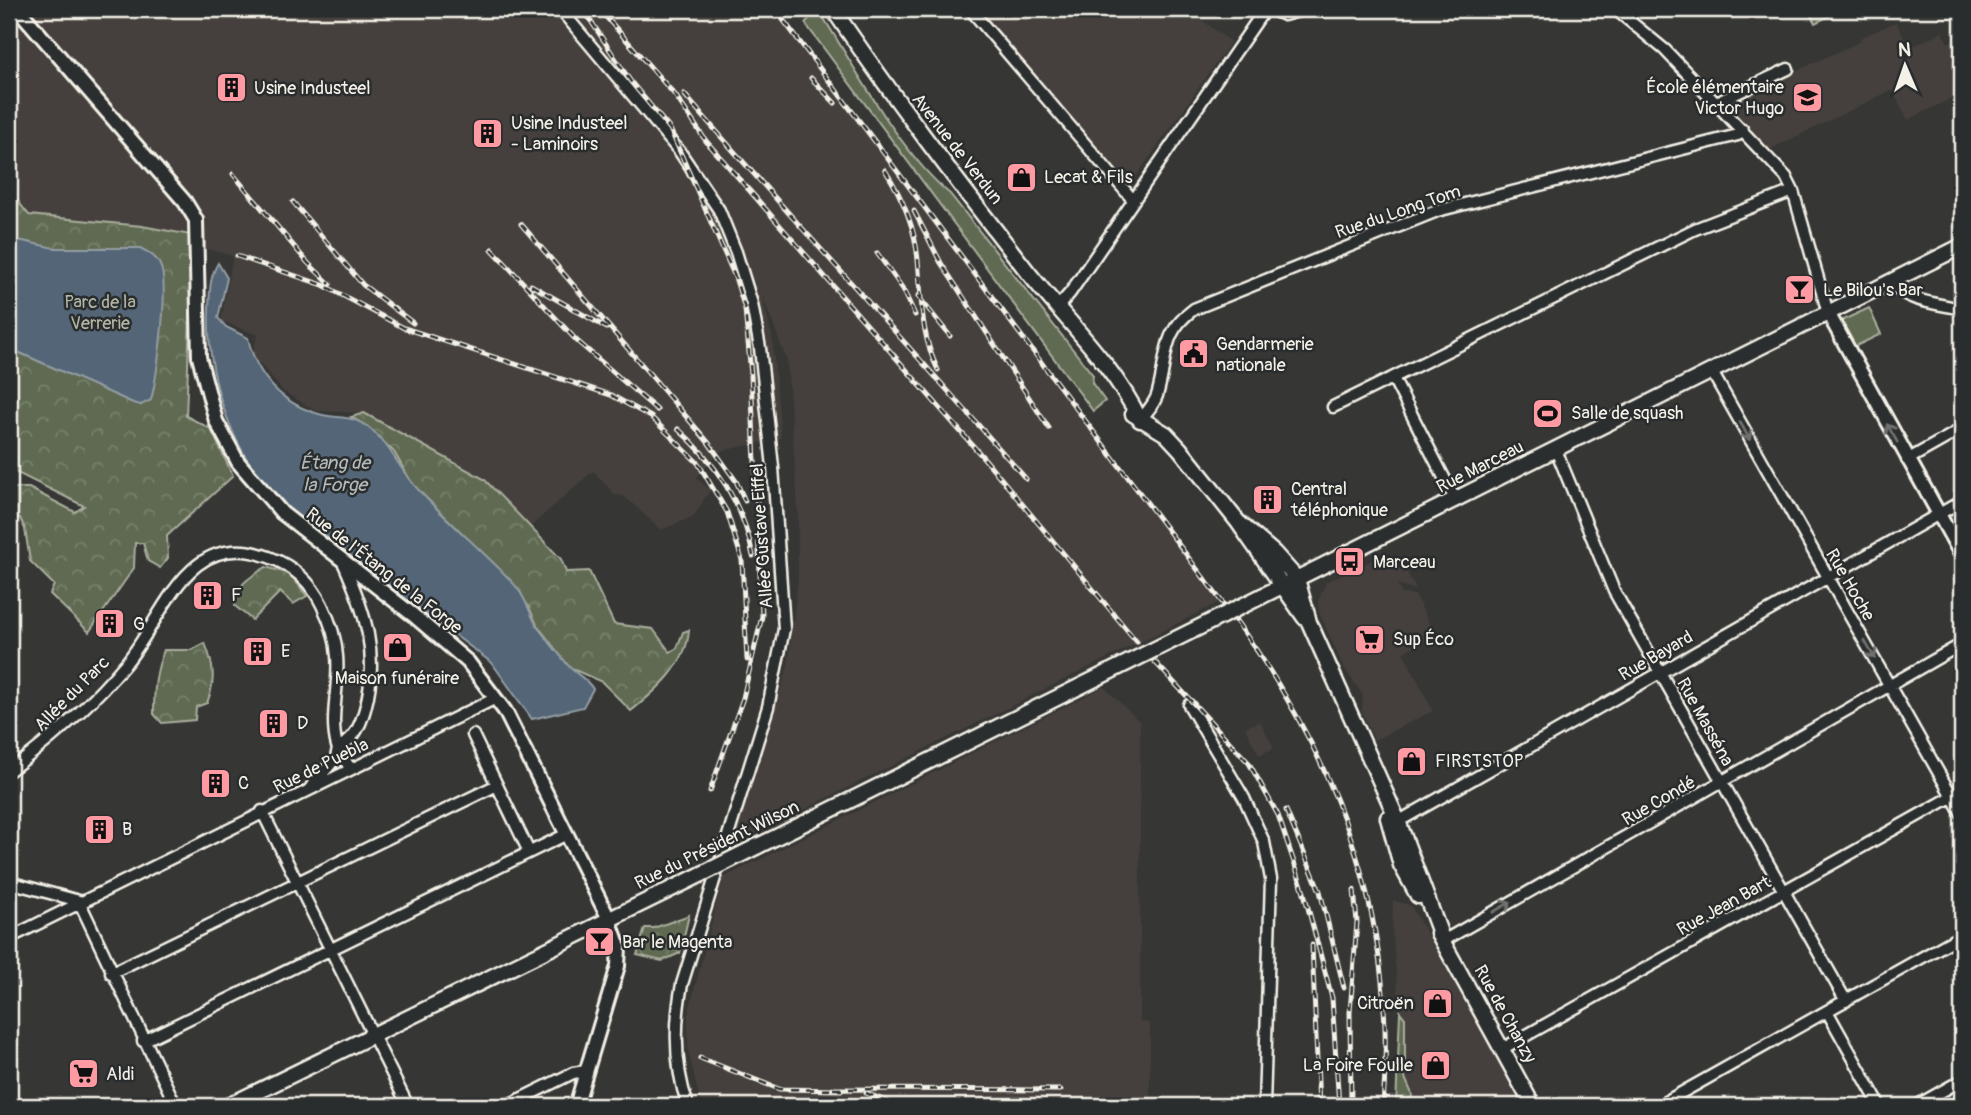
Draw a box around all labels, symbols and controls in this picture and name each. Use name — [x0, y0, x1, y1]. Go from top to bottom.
north arrow — [1870, 32, 1940, 102]
text: N — [1898, 38, 1911, 62]
building icon: Usine Industeel — [214, 71, 248, 105]
place label: École élémentaire Victor Hugo — [1646, 76, 1784, 120]
place label: Usine Industeel — [254, 77, 370, 100]
school or university icon: École élémentaire Victor Hugo — [1790, 80, 1824, 114]
street label: Avenue de Verdun — [906, 89, 1008, 209]
place label: Usine Industeel - Laminoirs — [511, 112, 627, 156]
building icon: Usine Industeel - Laminoirs — [471, 116, 505, 150]
shop icon: Lecat & Fils — [1004, 160, 1038, 194]
place label: Lecat & Fils — [1044, 166, 1133, 189]
street label: Rue du Long Tom — [1332, 180, 1464, 244]
bar icon: Le Bilou's Bar — [1783, 273, 1817, 307]
place label: Le Bilou's Bar — [1823, 279, 1923, 302]
park label: Parc de la Verrerie — [64, 291, 136, 335]
place label: Gendarmerie nationale — [1216, 333, 1314, 377]
public building icon: Gendarmerie nationale — [1176, 337, 1210, 371]
sports icon: Salle de squash — [1531, 396, 1565, 430]
place label: Salle de squash — [1571, 402, 1683, 425]
one-way arrow — [1739, 420, 1752, 441]
one-way arrow — [1885, 423, 1899, 443]
street label: Rue Marceau — [1432, 435, 1528, 499]
water label: Étang de la Forge — [300, 451, 372, 497]
street label: Allée Gustave Eiffel — [745, 463, 779, 609]
place label: Central téléphonique — [1290, 478, 1388, 522]
building icon: Central téléphonique — [1251, 482, 1285, 516]
street label: Rue de l'Étang de la Forge — [301, 503, 467, 639]
bus stop icon: Marceau — [1333, 545, 1367, 579]
street label: Rue Hoche — [1820, 545, 1880, 625]
place label: Marceau — [1373, 551, 1436, 574]
building icon: F — [191, 578, 225, 612]
place label: F — [231, 584, 242, 607]
building icon: G — [93, 607, 127, 641]
place label: G — [133, 613, 145, 636]
supermarket icon: Sup Éco — [1353, 622, 1387, 656]
street label: Rue Bayard — [1615, 626, 1697, 686]
place label: Sup Éco — [1393, 628, 1454, 651]
shop icon: Maison funéraire — [380, 630, 414, 664]
building icon: E — [241, 634, 275, 668]
one-way arrow — [1864, 639, 1877, 660]
place label: E — [281, 640, 290, 663]
street label: Allée du Parc — [29, 651, 115, 737]
place label: Maison funéraire — [335, 667, 459, 690]
street label: Rue Masséna — [1671, 674, 1739, 770]
building icon: D — [257, 706, 291, 740]
place label: D — [297, 712, 308, 735]
street label: Rue de Puebla — [269, 733, 373, 799]
shop icon: FIRSTSTOP — [1395, 744, 1429, 778]
place label: FIRSTSTOP — [1435, 750, 1524, 773]
building icon: C — [198, 766, 232, 800]
street label: Rue Condé — [1618, 771, 1700, 831]
place label: C — [238, 772, 249, 795]
street label: Rue du Président Wilson — [631, 795, 803, 895]
building icon: B — [82, 812, 116, 846]
place label: B — [122, 818, 132, 841]
street label: Rue Jean Bart — [1673, 870, 1776, 941]
one-way arrow — [1492, 900, 1512, 914]
bar icon: Bar le Magenta — [582, 925, 616, 959]
place label: Bar le Magenta — [622, 931, 732, 954]
street label: Rue de Chanzy — [1469, 961, 1542, 1067]
shop icon: Citroën — [1420, 986, 1454, 1020]
place label: Citroën — [1357, 992, 1414, 1015]
shop icon: La Foire Foulle — [1419, 1048, 1453, 1082]
place label: La Foire Foulle — [1303, 1054, 1413, 1077]
supermarket icon: Aldi — [66, 1057, 100, 1091]
place label: Aldi — [106, 1063, 134, 1086]

